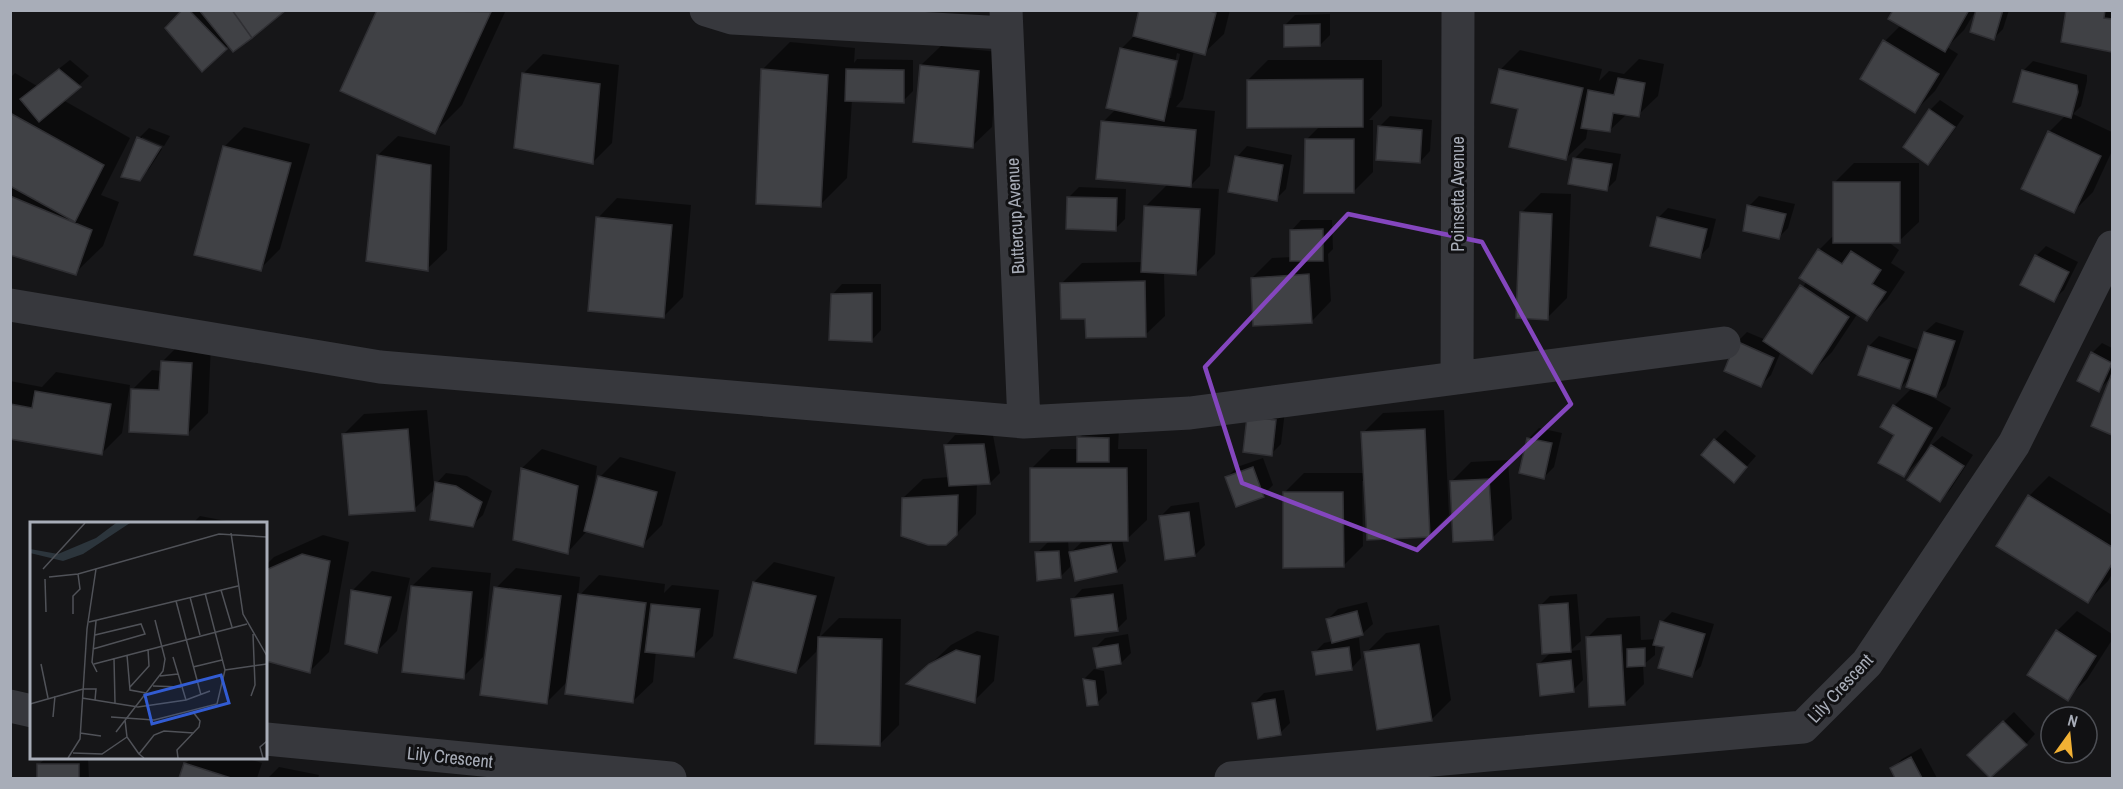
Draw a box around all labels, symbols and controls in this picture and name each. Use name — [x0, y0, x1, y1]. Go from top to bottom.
street label: Poinsetta Avenue — [1445, 136, 1470, 252]
street label: Buttercup Avenue — [999, 157, 1031, 275]
inset map — [30, 522, 267, 759]
street label: Lily Crescent — [1801, 648, 1879, 728]
north arrow — [2039, 705, 2099, 765]
text: N — [2065, 709, 2080, 732]
street label: Lily Crescent — [406, 740, 494, 774]

